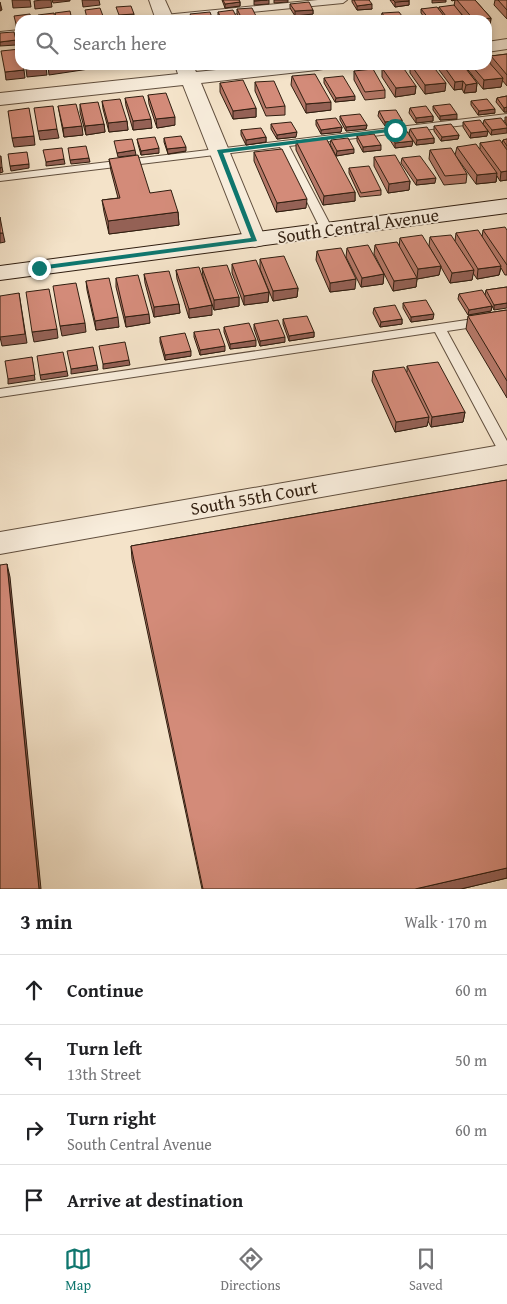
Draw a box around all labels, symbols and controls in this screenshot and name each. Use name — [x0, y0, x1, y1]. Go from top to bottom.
search box — [15, 15, 492, 70]
icon: search — [33, 29, 61, 57]
text: Search here — [73, 29, 167, 57]
route start — [384, 119, 407, 142]
street label: South Central Avenue — [275, 201, 440, 250]
route end — [28, 257, 51, 280]
street label: South 55th Court — [188, 473, 320, 522]
text: 3 min — [20, 906, 72, 937]
text: Walk · 170 m — [404, 910, 487, 934]
icon: ahead — [20, 976, 48, 1004]
text: Continue — [67, 976, 144, 1004]
text: 60 m — [455, 978, 487, 1002]
text: Turn left — [67, 1034, 142, 1062]
icon: left — [20, 1046, 48, 1074]
text: 50 m — [455, 1048, 487, 1072]
text: 13th Street — [67, 1062, 141, 1086]
text: Turn right — [67, 1104, 156, 1132]
icon: right — [20, 1116, 48, 1144]
text: 60 m — [455, 1118, 487, 1142]
text: South Central Avenue — [67, 1132, 212, 1156]
icon: arrive — [20, 1186, 48, 1214]
text: Arrive at destination — [67, 1186, 243, 1214]
tab: Map — [64, 1245, 92, 1295]
tab: Directions — [220, 1245, 281, 1295]
tab: Saved — [409, 1245, 443, 1295]

